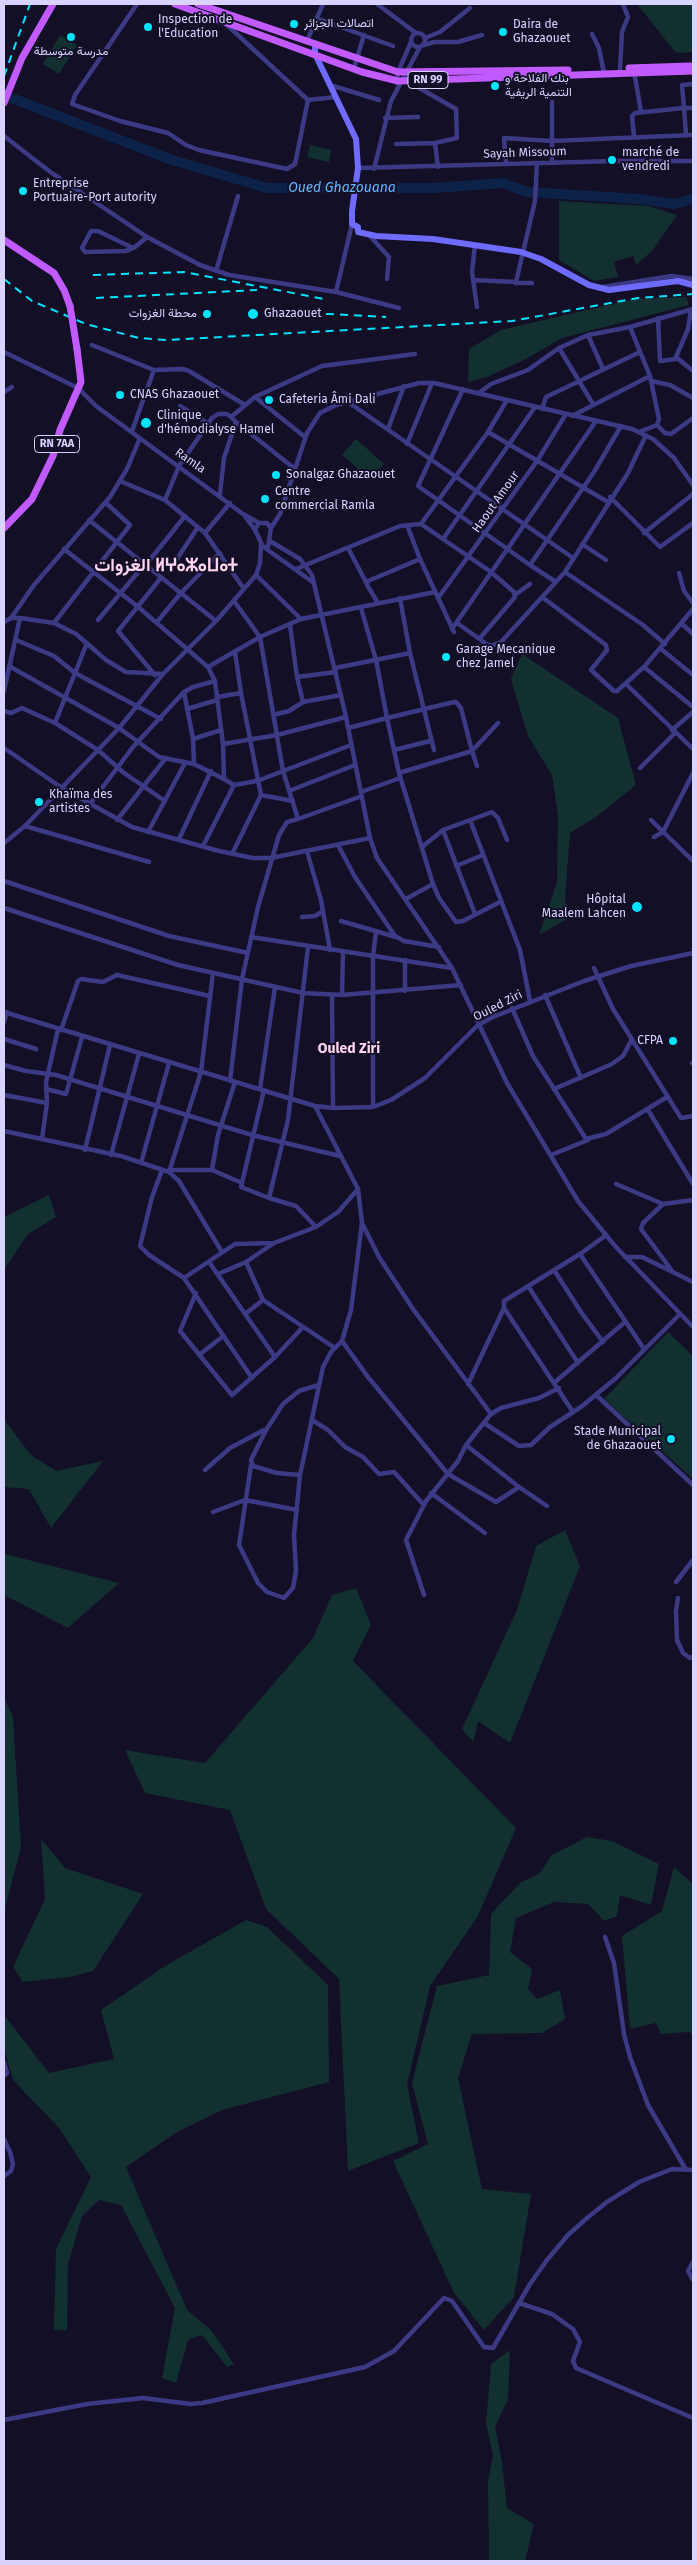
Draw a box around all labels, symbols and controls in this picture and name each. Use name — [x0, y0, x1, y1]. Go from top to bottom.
place label: Inspection de l'Education — [158, 13, 232, 41]
place label: اتصالات الجزائر — [304, 17, 374, 31]
marker: اتصالات الجزائر — [288, 18, 300, 30]
place label: Daira de Ghazaouet — [513, 18, 571, 46]
marker: Inspection de l'Education — [142, 21, 154, 33]
marker: Daira de Ghazaouet — [497, 26, 509, 38]
marker: مدرسة متوسطة — [65, 31, 77, 43]
place label: مدرسة متوسطة — [34, 45, 108, 59]
road number: RN 99 — [408, 72, 448, 88]
place label: بنك الفلاحة و التنمية الريفية — [505, 72, 572, 100]
marker: بنك الفلاحة و التنمية الريفية — [489, 80, 501, 92]
street label: Sayah Missoum — [483, 144, 567, 162]
place label: marché de vendredi — [622, 146, 679, 174]
marker: marché de vendredi — [606, 154, 618, 166]
place label: Entreprise Portuaire-Port autority — [33, 177, 157, 205]
water label: Oued Ghazouana — [288, 180, 396, 196]
marker: Entreprise Portuaire-Port autority — [17, 185, 29, 197]
place label: محطة الغزوات — [129, 307, 197, 321]
marker: Ghazaouet — [246, 307, 260, 321]
place label: Ghazaouet — [264, 307, 322, 321]
marker: محطة الغزوات — [201, 308, 213, 320]
place label: CNAS Ghazaouet — [130, 388, 219, 402]
marker: CNAS Ghazaouet — [114, 389, 126, 401]
place label: Cafeteria Âmi Dali — [279, 393, 376, 407]
marker: Cafeteria Âmi Dali — [263, 394, 275, 406]
place label: Clinique d'hémodialyse Hamel — [157, 409, 274, 437]
marker: Clinique d'hémodialyse Hamel — [139, 416, 153, 430]
road number: RN 7AA — [34, 436, 80, 452]
street label: Ramla — [172, 445, 208, 477]
place label: Sonalgaz Ghazaouet — [286, 468, 395, 482]
street label: Haout Amour — [469, 468, 523, 536]
marker: Sonalgaz Ghazaouet — [270, 469, 282, 481]
place label: Centre commercial Ramla — [275, 485, 375, 513]
marker: Centre commercial Ramla — [259, 493, 271, 505]
district label: الغزوات ⵍⵖⴰⵣⴰⵡⴰⵜ — [94, 555, 238, 577]
place label: Garage Mecanique chez Jamel — [456, 643, 556, 671]
marker: Garage Mecanique chez Jamel — [440, 651, 452, 663]
place label: Khaïma des artistes — [49, 788, 112, 816]
marker: Khaïma des artistes — [33, 796, 45, 808]
place label: Hôpital Maalem Lahcen — [542, 893, 626, 921]
marker: Hôpital Maalem Lahcen — [630, 900, 644, 914]
street label: Ouled Ziri — [471, 987, 525, 1025]
place label: CFPA — [637, 1034, 663, 1048]
marker: CFPA — [667, 1035, 679, 1047]
district label: Ouled Ziri — [318, 1041, 380, 1057]
place label: Stade Municipal de Ghazaouet — [574, 1425, 661, 1453]
marker: Stade Municipal de Ghazaouet — [665, 1433, 677, 1445]

